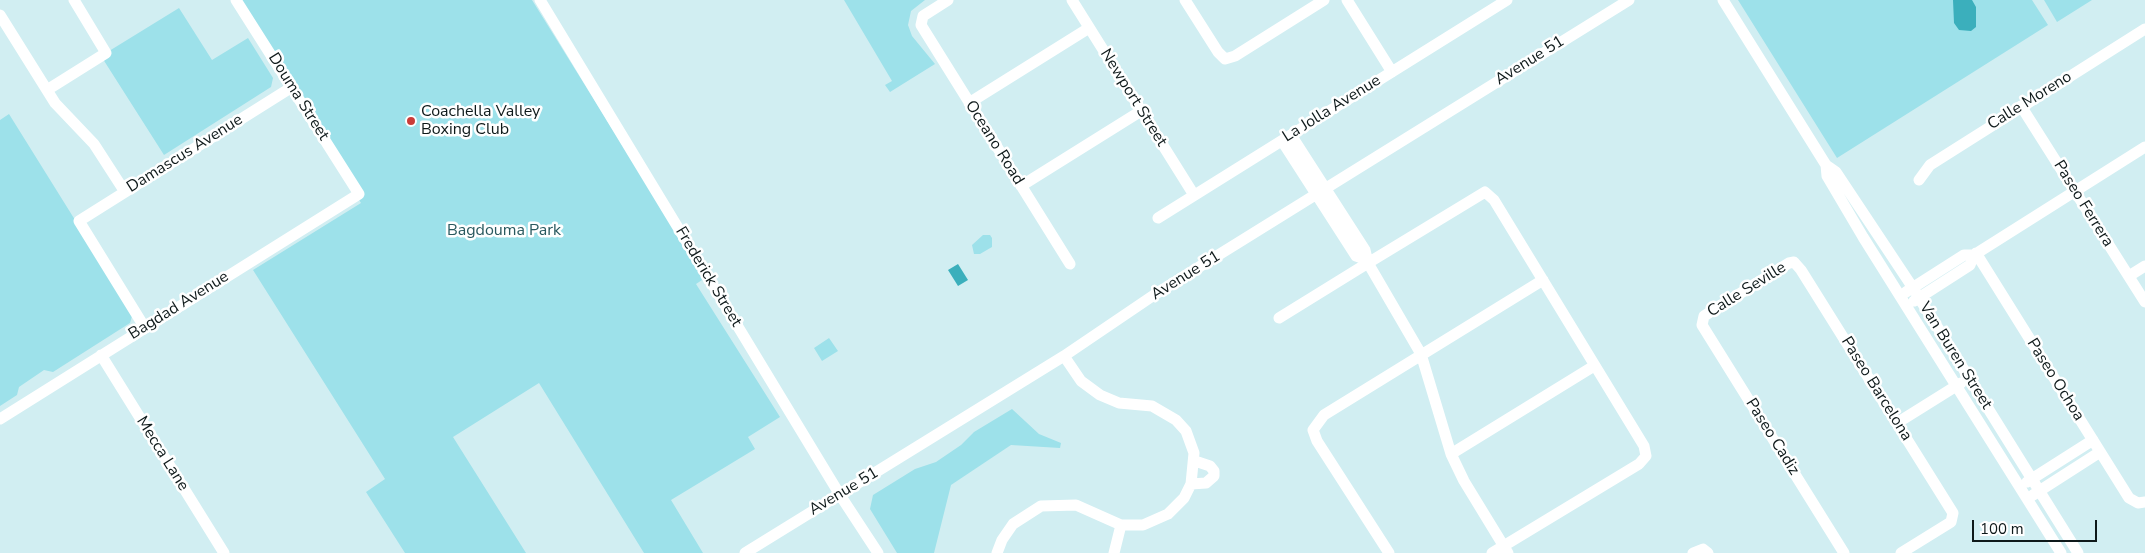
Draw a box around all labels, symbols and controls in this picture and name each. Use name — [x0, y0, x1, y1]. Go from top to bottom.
street label: Avenue 51 — [1492, 32, 1568, 90]
street label: Newport Street — [1095, 46, 1171, 150]
street label: Douma Street — [263, 50, 333, 144]
street label: Calle Moreno — [1984, 68, 2076, 134]
street label: La Jolla Avenue — [1279, 71, 1385, 147]
street label: Oceano Road — [960, 97, 1028, 189]
place label: Coachella Valley Boxing Club — [421, 102, 540, 140]
street label: Damascus Avenue — [124, 111, 246, 197]
marker: Coachella Valley Boxing Club — [405, 115, 417, 127]
street label: Paseo Ferrera — [2049, 157, 2117, 251]
park label: Bagdouma Park — [447, 221, 561, 241]
street label: Frederick Street — [671, 224, 745, 330]
street label: Avenue 51 — [1148, 247, 1224, 305]
street label: Calle Seville — [1704, 258, 1790, 322]
street label: Bagdad Avenue — [125, 268, 233, 344]
street label: Van Buren Street — [1914, 299, 1996, 413]
street label: Paseo Barcelona — [1836, 333, 1916, 445]
street label: Paseo Ochoa — [2022, 335, 2088, 425]
street label: Paseo Cadiz — [1741, 395, 1803, 479]
street label: Mecca Lane — [132, 413, 192, 495]
street label: Avenue 51 — [806, 464, 882, 520]
scale bar — [1975, 510, 2100, 542]
text: 100 m — [1980, 519, 2024, 539]

